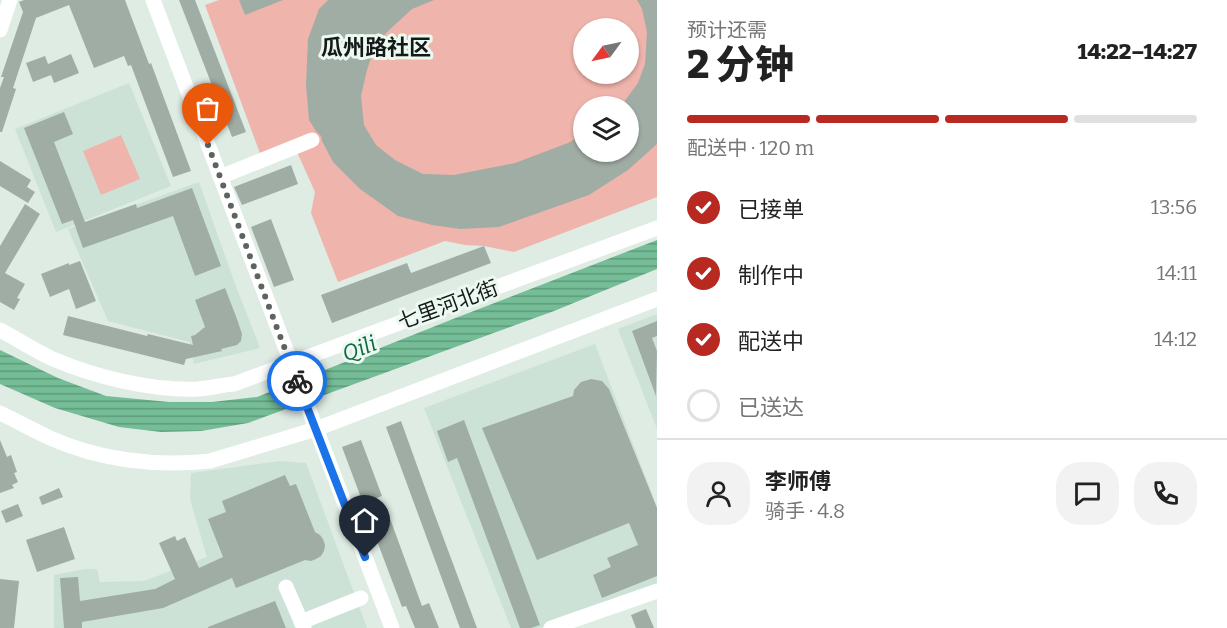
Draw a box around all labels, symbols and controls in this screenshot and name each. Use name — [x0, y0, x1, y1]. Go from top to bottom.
north arrow — [573, 18, 639, 84]
map controls — [573, 18, 639, 162]
text: 预计还需 — [687, 18, 767, 42]
district label: 瓜州路社区 — [321, 34, 431, 61]
text: 14:22–14:27 — [1077, 38, 1197, 65]
text: 2 分钟 — [687, 42, 794, 88]
pin — [182, 83, 233, 145]
icon: bag — [191, 92, 224, 125]
button: layers — [573, 96, 639, 162]
text: 配送中 · 120 m — [687, 136, 814, 160]
icon: check — [687, 191, 720, 224]
text: 13:56 — [1151, 195, 1197, 219]
text: 已接单 — [738, 196, 804, 223]
icon: check — [687, 257, 720, 290]
text: 14:11 — [1157, 261, 1197, 285]
text: 制作中 — [738, 262, 804, 289]
street label: 七里河北街 — [394, 275, 502, 335]
icon: check — [687, 323, 720, 356]
text: 14:12 — [1154, 327, 1197, 351]
text: 配送中 — [738, 328, 804, 355]
water label: Qili — [338, 330, 380, 367]
courier — [267, 351, 327, 411]
icon: bike — [281, 365, 314, 398]
text: 已送达 — [738, 394, 804, 421]
button: person — [687, 462, 750, 525]
button: chat — [1056, 462, 1119, 525]
button: phone — [1134, 462, 1197, 525]
text: 李师傅 — [765, 468, 831, 495]
pin — [339, 495, 390, 557]
text: 骑手 · 4.8 — [765, 499, 845, 523]
icon: home — [348, 504, 381, 537]

